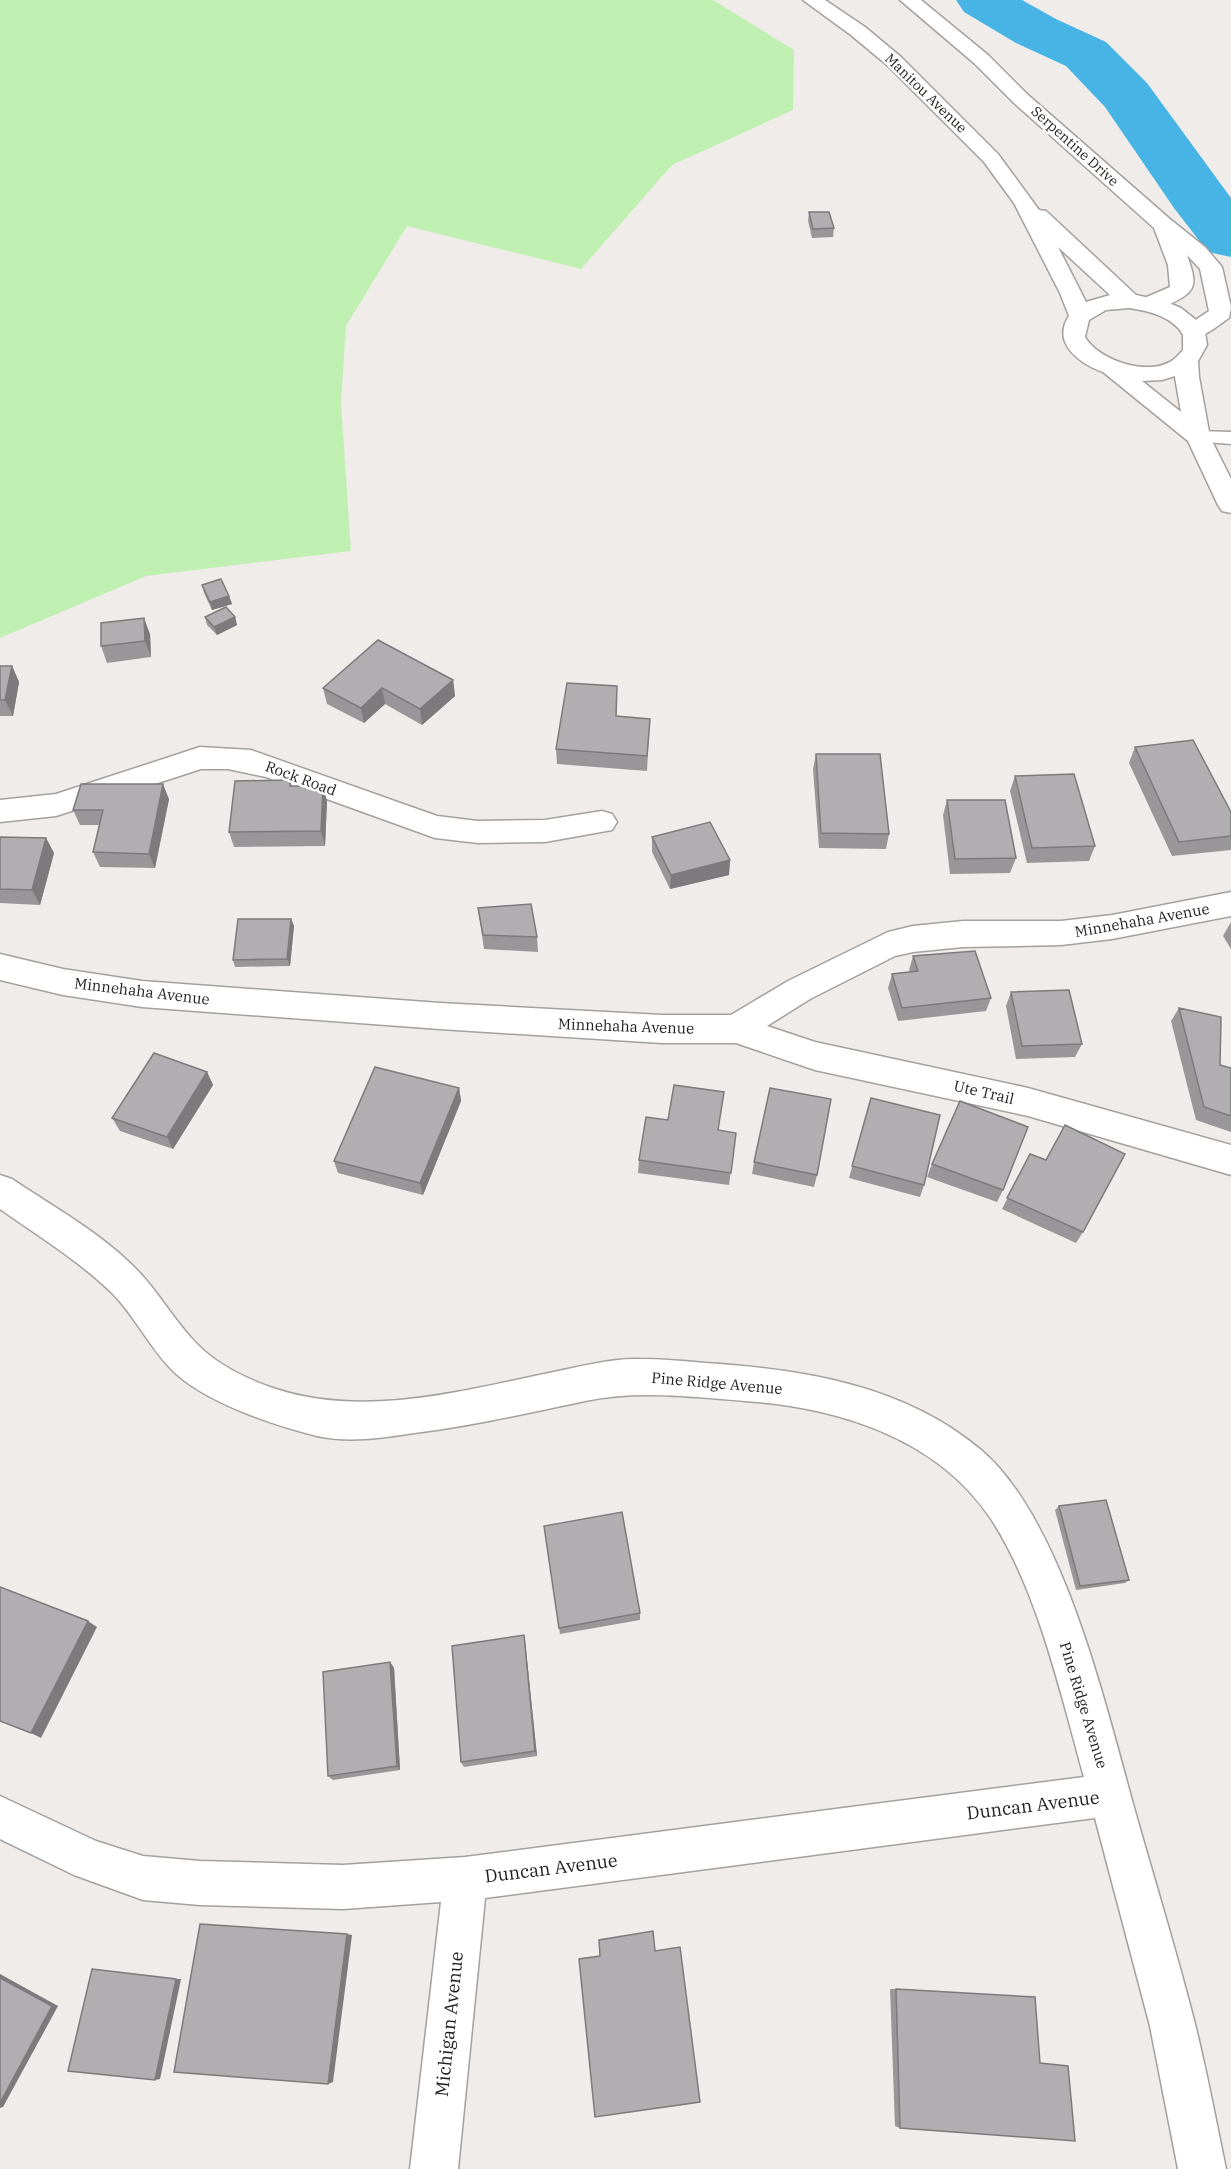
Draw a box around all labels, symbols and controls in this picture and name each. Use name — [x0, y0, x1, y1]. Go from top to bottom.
street label: Manitou Avenue — [881, 49, 971, 137]
street label: Serpentine Drive — [1028, 102, 1122, 190]
street label: Rock Road — [263, 756, 339, 800]
street label: Minnehaha Avenue — [1073, 899, 1211, 941]
street label: Minnehaha Avenue — [73, 973, 211, 1009]
street label: Minnehaha Avenue — [558, 1014, 694, 1038]
street label: Ute Trail — [952, 1076, 1016, 1108]
street label: Pine Ridge Avenue — [651, 1368, 783, 1398]
street label: Pine Ridge Avenue — [1056, 1639, 1112, 1771]
street label: Duncan Avenue — [965, 1785, 1101, 1825]
street label: Duncan Avenue — [483, 1848, 619, 1888]
street label: Michigan Avenue — [430, 1950, 468, 2098]

